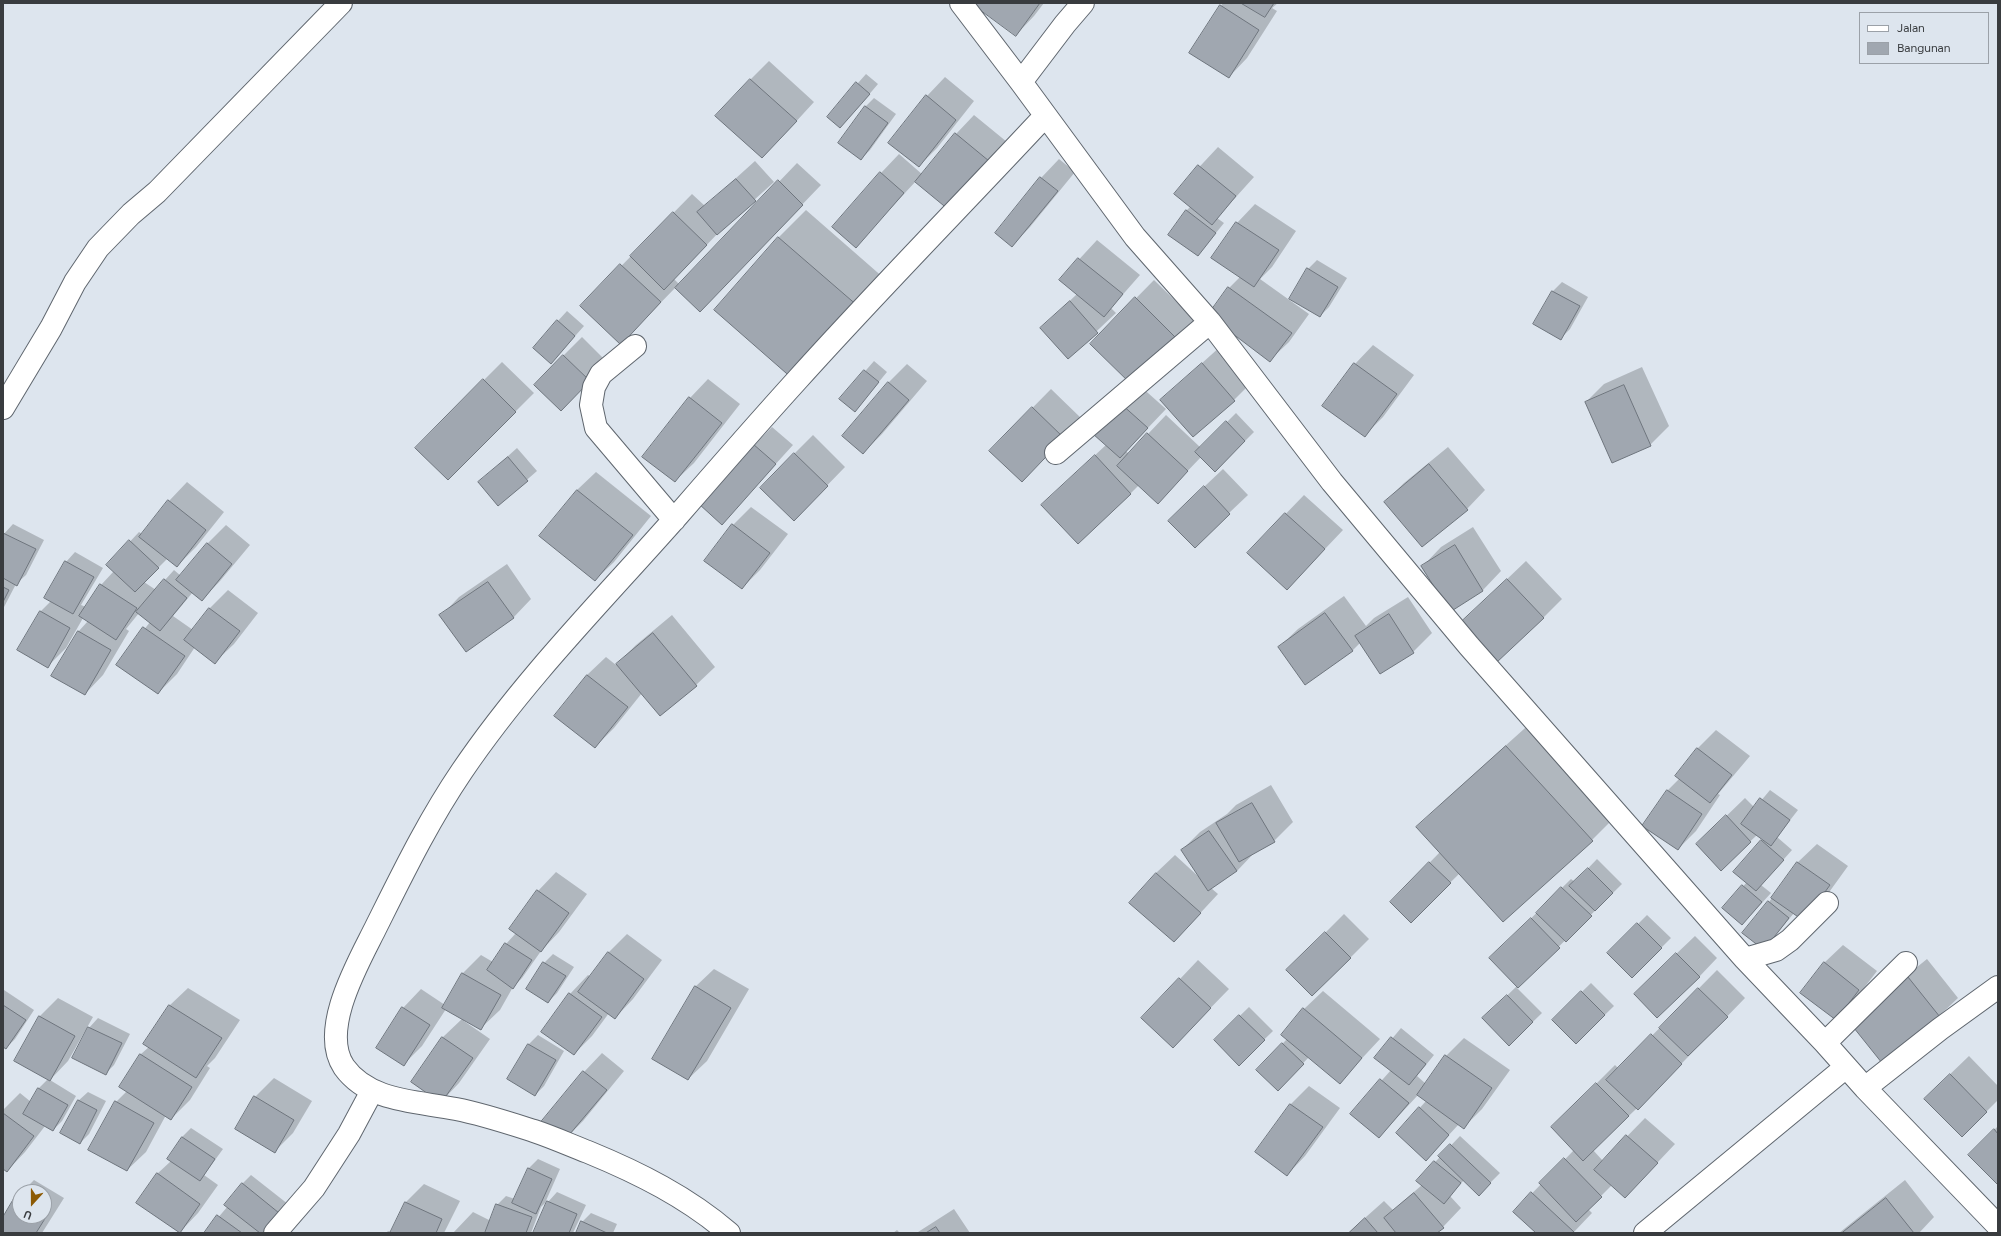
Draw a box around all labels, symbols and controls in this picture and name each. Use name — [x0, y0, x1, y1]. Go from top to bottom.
legend — [1859, 12, 1989, 64]
text: Jalan — [1897, 21, 1925, 35]
text: Bangunan — [1897, 41, 1950, 55]
north arrow — [12, 1184, 52, 1224]
text: U — [22, 1207, 34, 1222]

